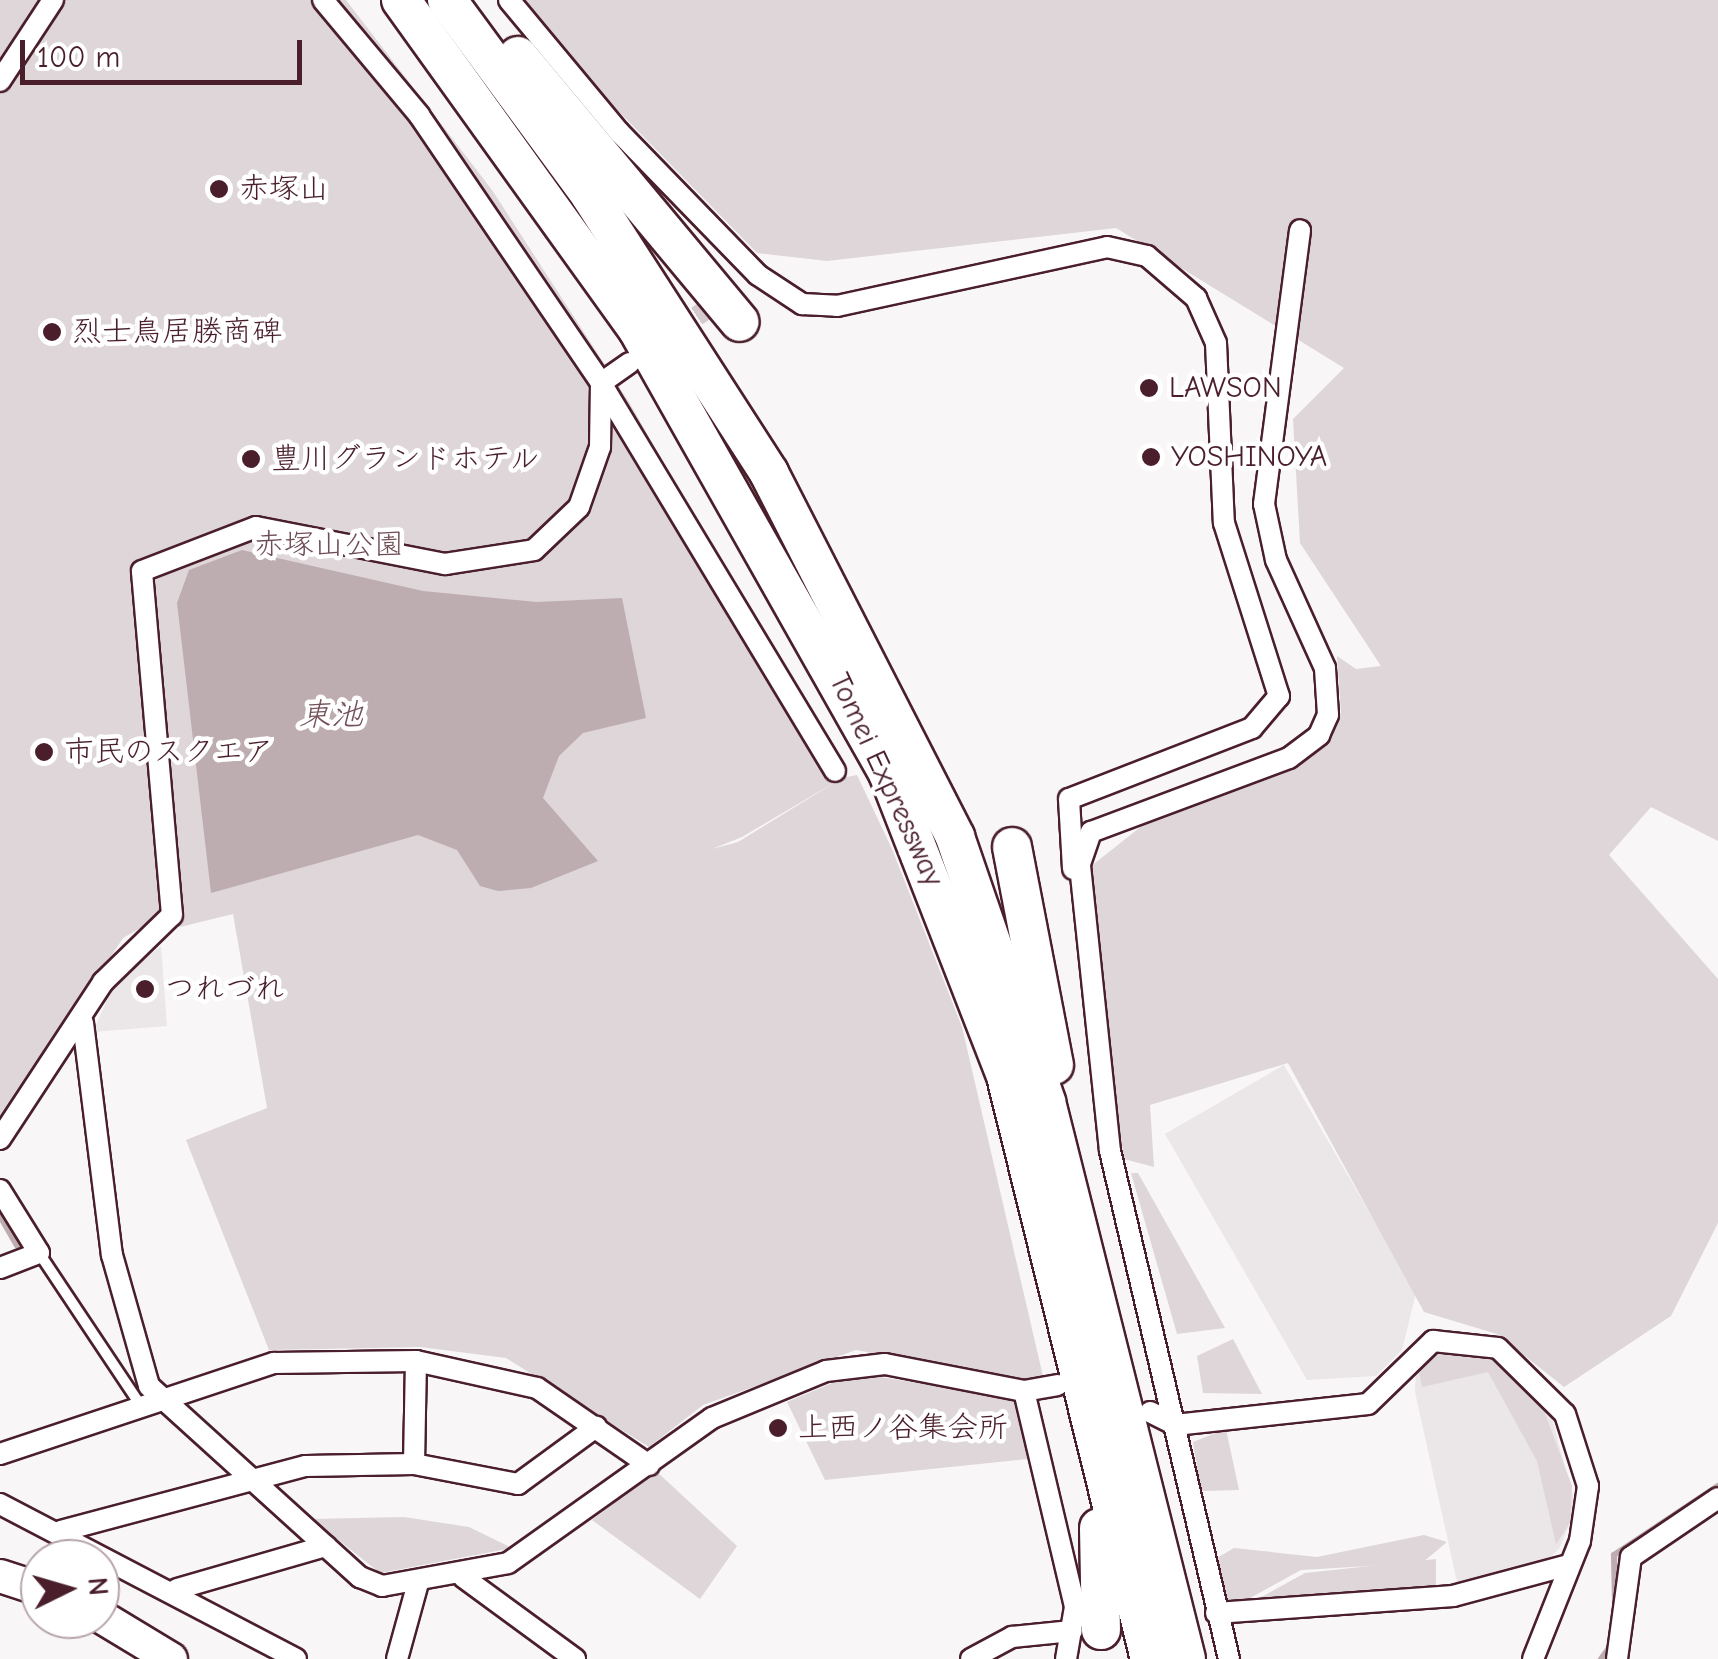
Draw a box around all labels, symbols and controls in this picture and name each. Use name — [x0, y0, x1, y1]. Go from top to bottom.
scale bar — [25, 20, 308, 82]
text: 100 m — [37, 40, 120, 75]
place label: 赤塚山 — [239, 171, 329, 207]
marker: 赤塚山 — [208, 178, 230, 200]
place label: 烈士鳥居勝商碑 — [72, 314, 282, 350]
marker: 烈士鳥居勝商碑 — [41, 321, 63, 343]
place label: LAWSON — [1169, 370, 1282, 406]
marker: LAWSON — [1138, 377, 1160, 399]
place label: YOSHINOYA — [1171, 439, 1327, 475]
place label: 豊川グランドホテル — [271, 441, 541, 477]
marker: YOSHINOYA — [1140, 446, 1162, 468]
marker: 豊川グランドホテル — [240, 448, 262, 470]
park label: 赤塚山公園 — [254, 527, 404, 563]
street label: Tomei Expressway — [821, 668, 951, 892]
water label: 東池 — [299, 696, 363, 734]
place label: 市民のスクエア — [64, 734, 274, 770]
marker: 市民のスクエア — [33, 741, 55, 763]
place label: つれづれ — [165, 971, 285, 1007]
marker: つれづれ — [134, 978, 156, 1000]
place label: 上西ノ谷集会所 — [798, 1410, 1008, 1446]
marker: 上西ノ谷集会所 — [767, 1417, 789, 1439]
north arrow — [20, 1539, 120, 1639]
text: N — [81, 1576, 115, 1597]

